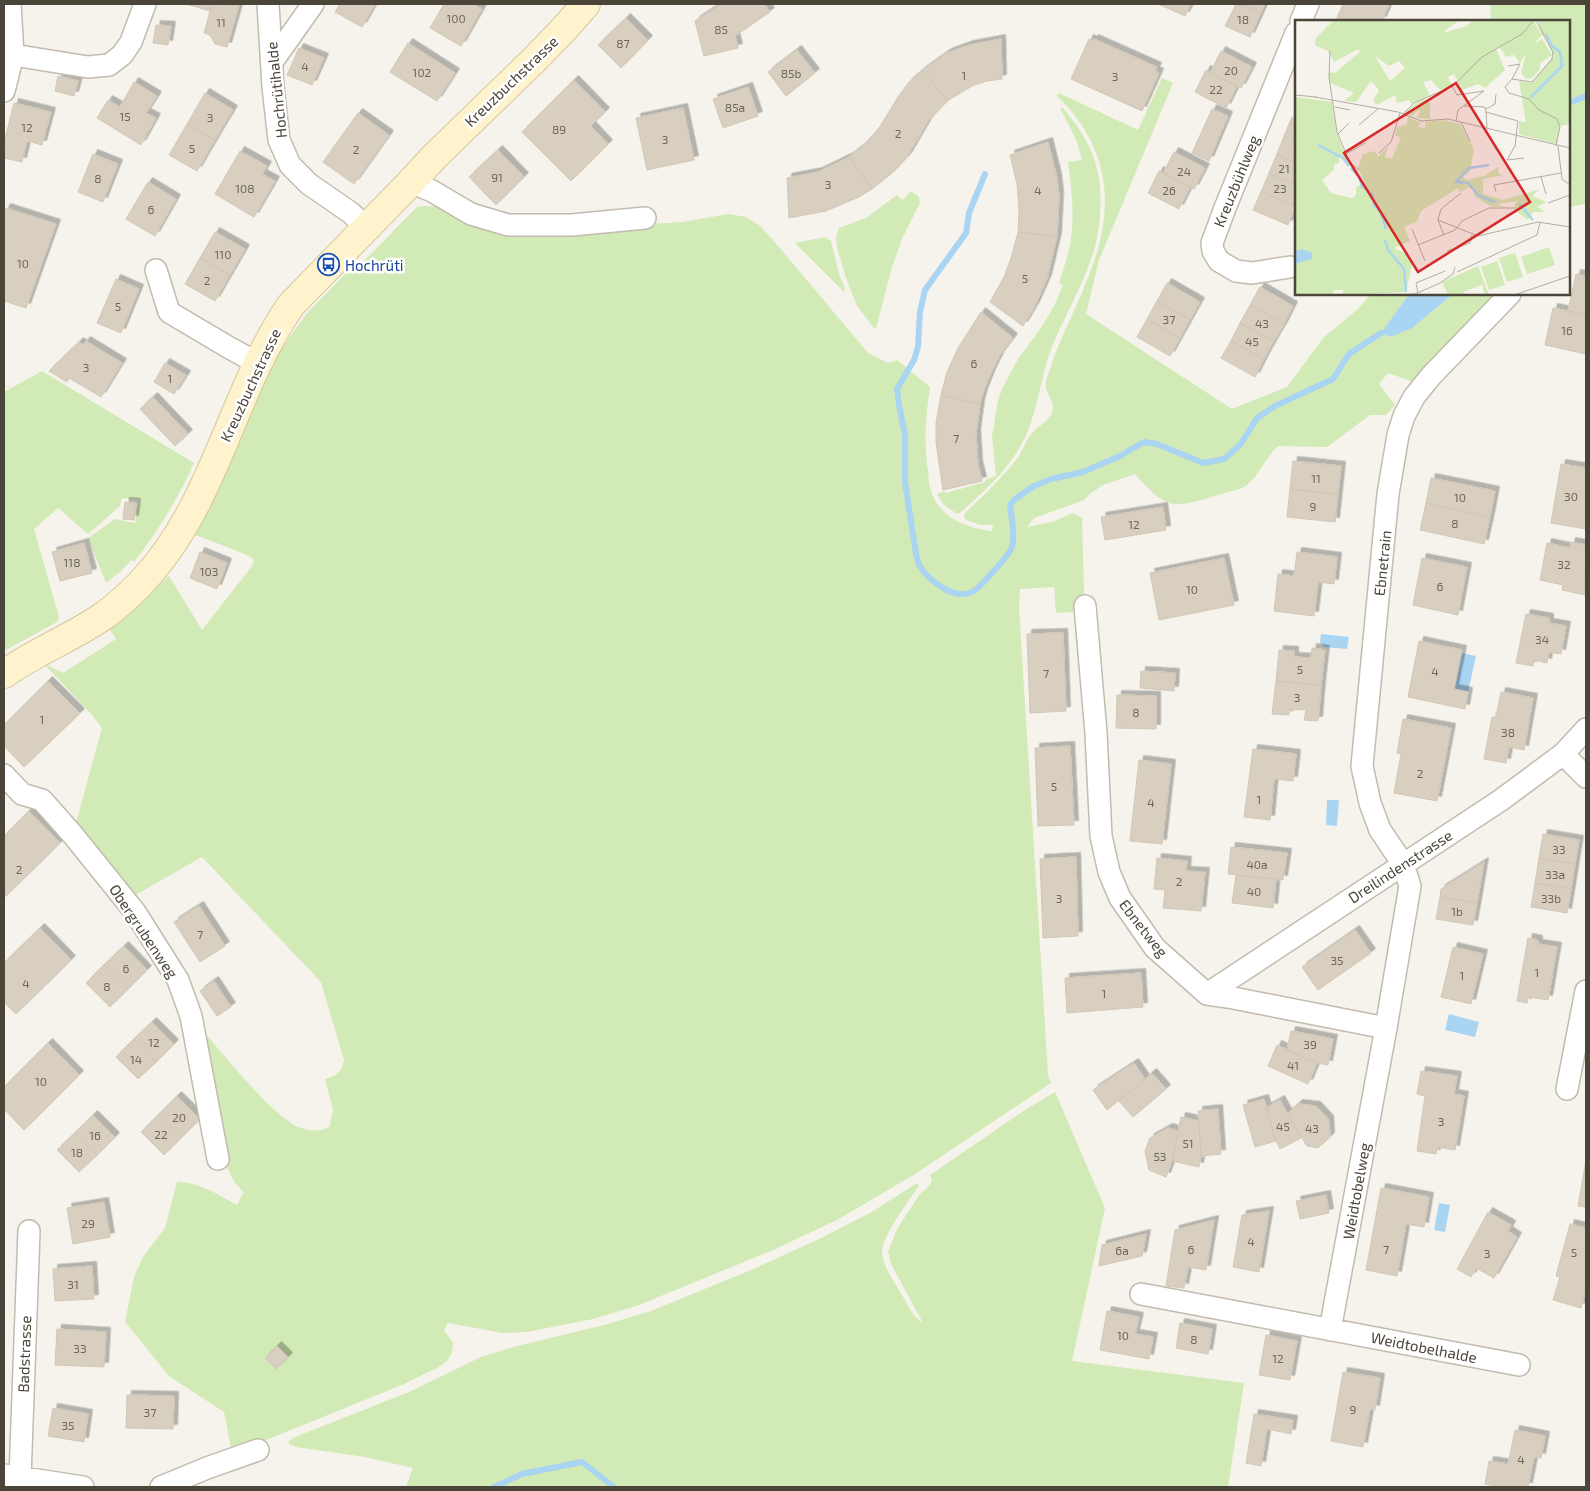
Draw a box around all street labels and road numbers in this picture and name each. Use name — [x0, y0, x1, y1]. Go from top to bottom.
street label: Kreuzbuchstrasse — [461, 32, 561, 130]
street label: Hochrütihalde — [262, 41, 290, 139]
street label: Kreuzbühlweg — [1209, 132, 1263, 230]
street label: Kreuzbuchstrasse — [216, 325, 284, 445]
street label: Ebnetrain — [1370, 529, 1394, 597]
street label: Dreilindenstrasse — [1344, 826, 1456, 906]
street label: Obergrubenweg — [106, 881, 182, 982]
street label: Ebnetweg — [1116, 896, 1172, 961]
street label: Weidtobelweg — [1339, 1140, 1373, 1241]
street label: Badstrasse — [14, 1315, 34, 1393]
street label: Weidtobelhalde — [1369, 1328, 1479, 1366]

